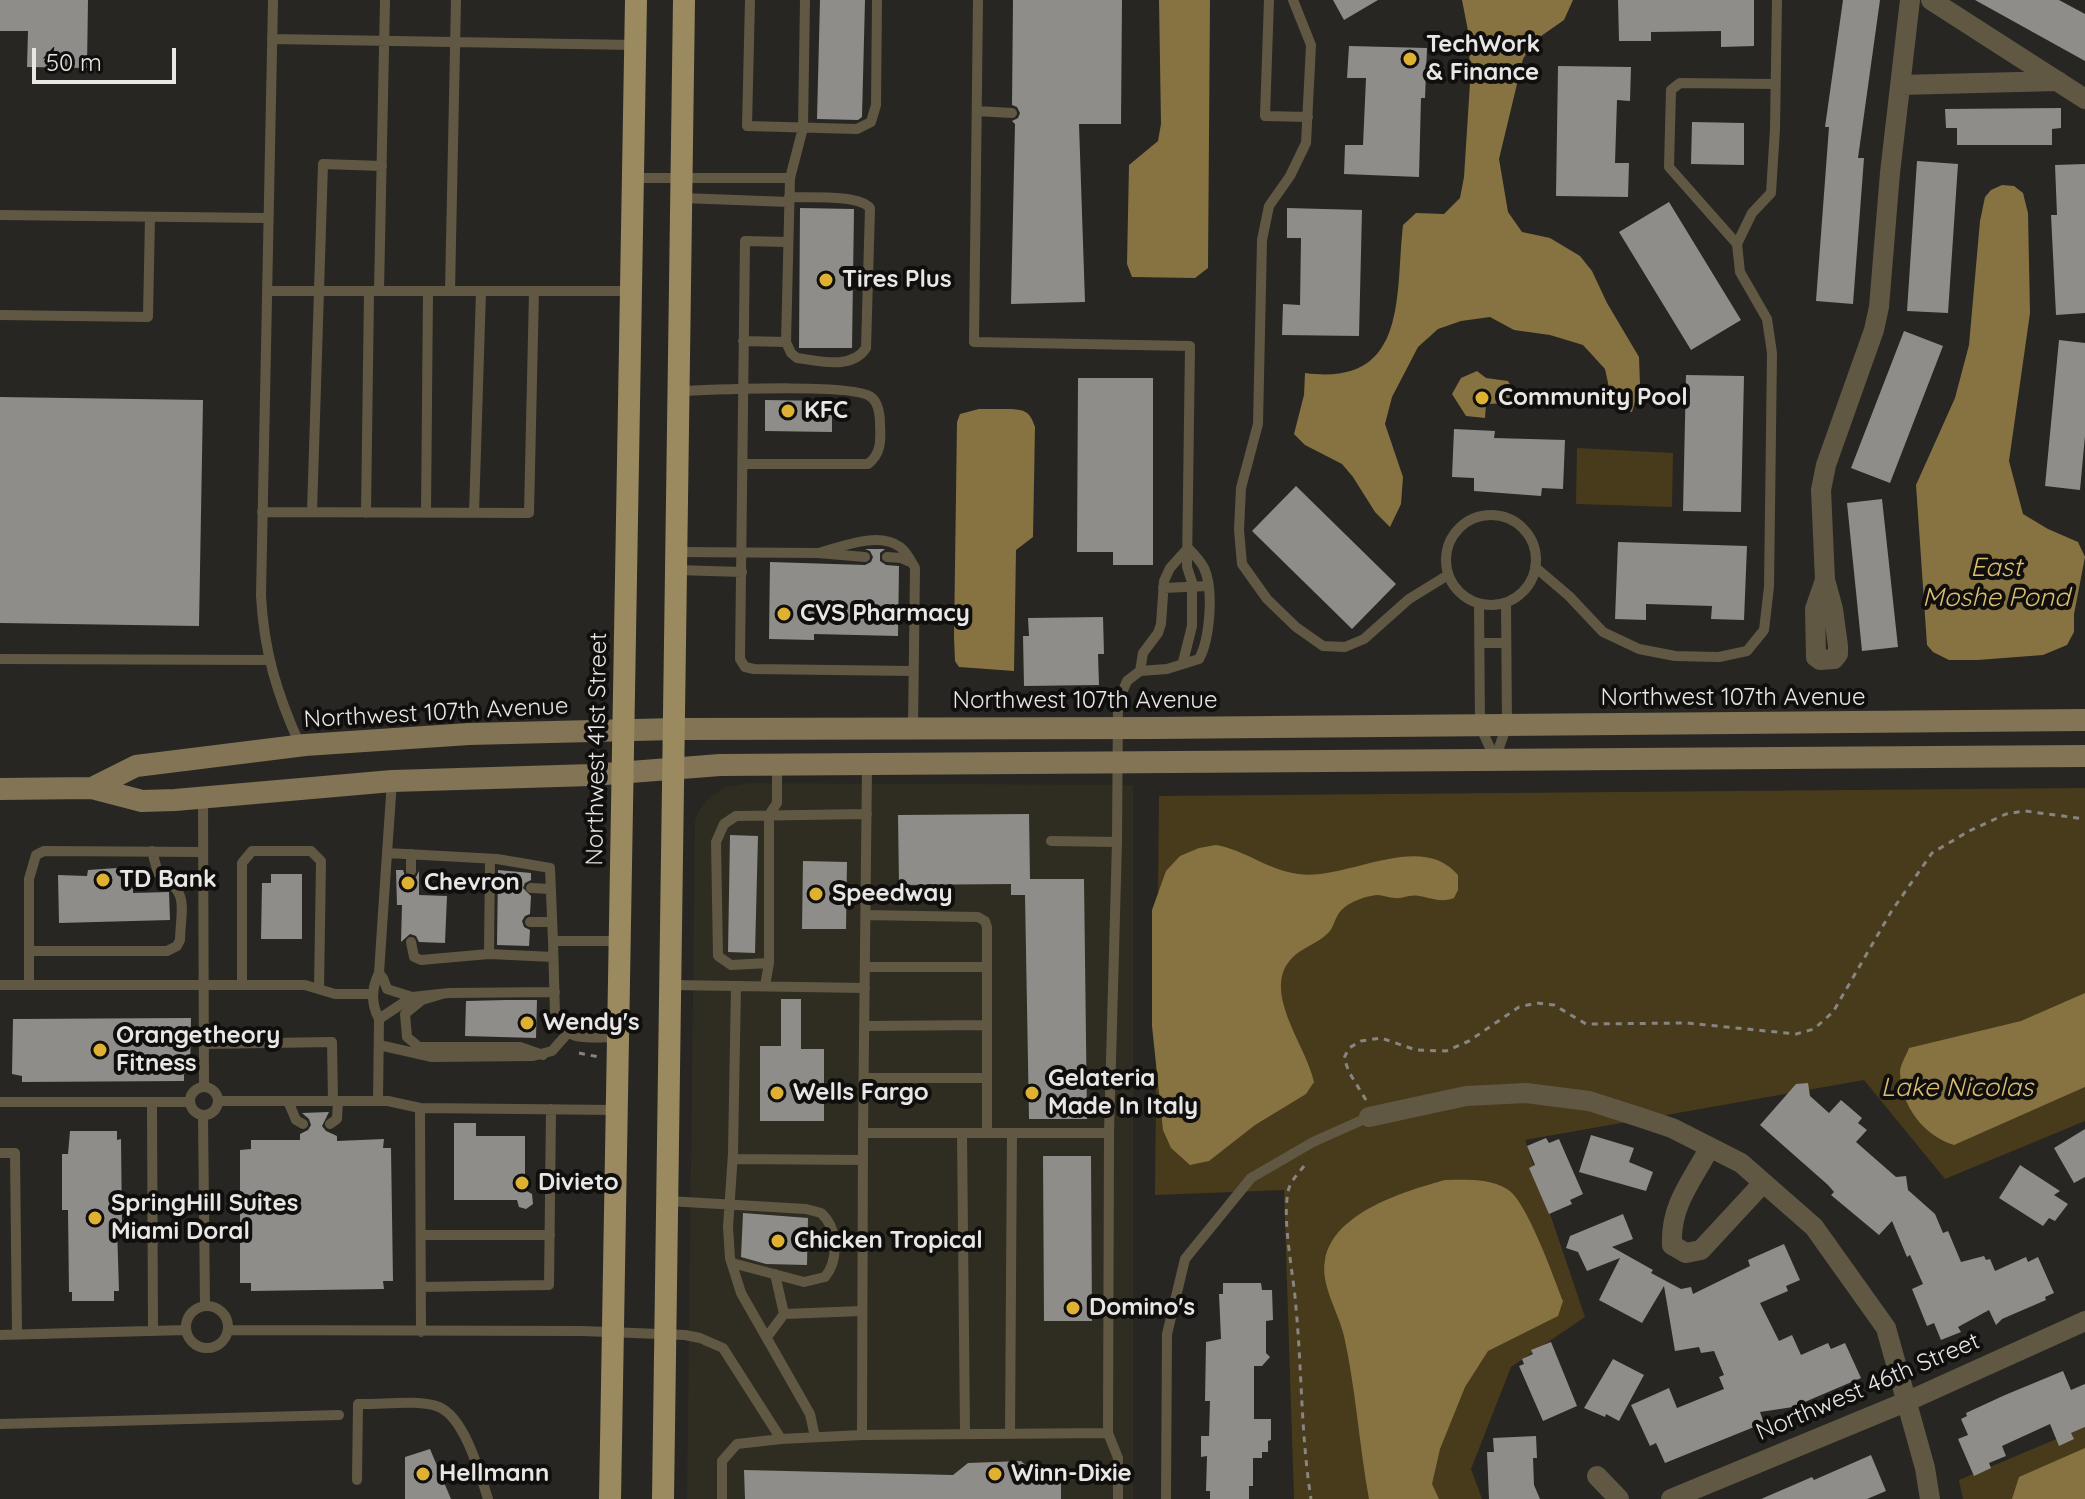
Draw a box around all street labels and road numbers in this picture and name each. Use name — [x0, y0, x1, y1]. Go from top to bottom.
street label: Northwest 41st Street — [581, 632, 613, 866]
street label: Northwest 107th Avenue — [1600, 684, 1866, 712]
street label: Northwest 107th Avenue — [952, 687, 1218, 715]
street label: Northwest 107th Avenue — [303, 692, 569, 734]
street label: Northwest 46th Street — [1752, 1327, 1984, 1447]

